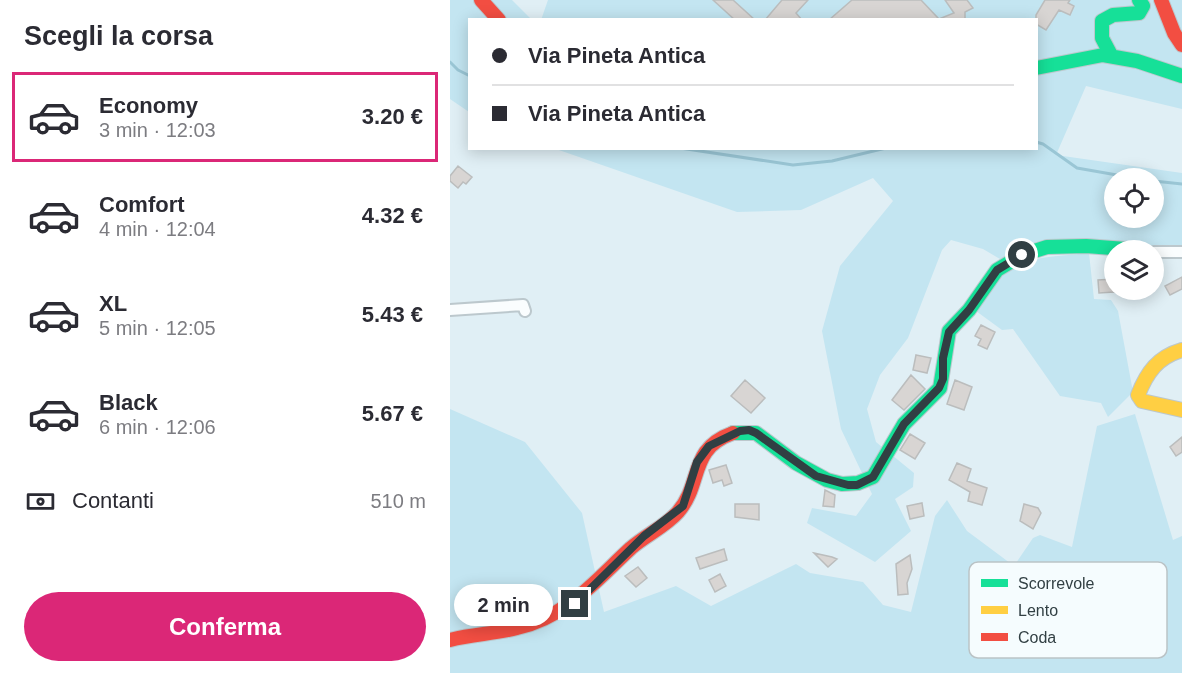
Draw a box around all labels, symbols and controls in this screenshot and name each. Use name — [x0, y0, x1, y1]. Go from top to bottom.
text: Scegli la corsa — [24, 21, 213, 51]
text: Via Pineta Antica — [528, 43, 705, 68]
icon: car — [27, 90, 81, 144]
text: Economy — [99, 93, 198, 118]
text: Via Pineta Antica — [528, 101, 705, 126]
text: 3.20 € — [362, 104, 423, 129]
text: 3 min · 12:03 — [99, 119, 216, 141]
map controls — [1104, 168, 1164, 300]
button: locate — [1104, 168, 1164, 228]
icon: car — [27, 189, 81, 243]
text: Comfort — [99, 192, 185, 217]
text: 4.32 € — [362, 203, 423, 228]
text: 4 min · 12:04 — [99, 218, 216, 240]
button: layers — [1104, 240, 1164, 300]
route start — [1008, 241, 1035, 268]
icon: car — [27, 288, 81, 342]
text: XL — [99, 291, 127, 316]
text: 5.43 € — [362, 302, 423, 327]
text: 5 min · 12:05 — [99, 317, 216, 339]
icon: car — [27, 387, 81, 441]
text: Black — [99, 390, 158, 415]
text: 5.67 € — [362, 401, 423, 426]
text: 6 min · 12:06 — [99, 416, 216, 438]
icon: cash — [24, 485, 57, 518]
text: Contanti — [72, 488, 154, 513]
text: 510 m — [370, 490, 426, 512]
legend — [969, 562, 1167, 658]
text: Scorrevole — [1018, 575, 1095, 592]
callout: 2 min — [455, 583, 554, 625]
route end — [561, 590, 588, 617]
button: Conferma — [24, 592, 426, 661]
text: 2 min — [477, 594, 530, 616]
text: Lento — [1018, 602, 1058, 619]
text: Coda — [1018, 629, 1056, 646]

